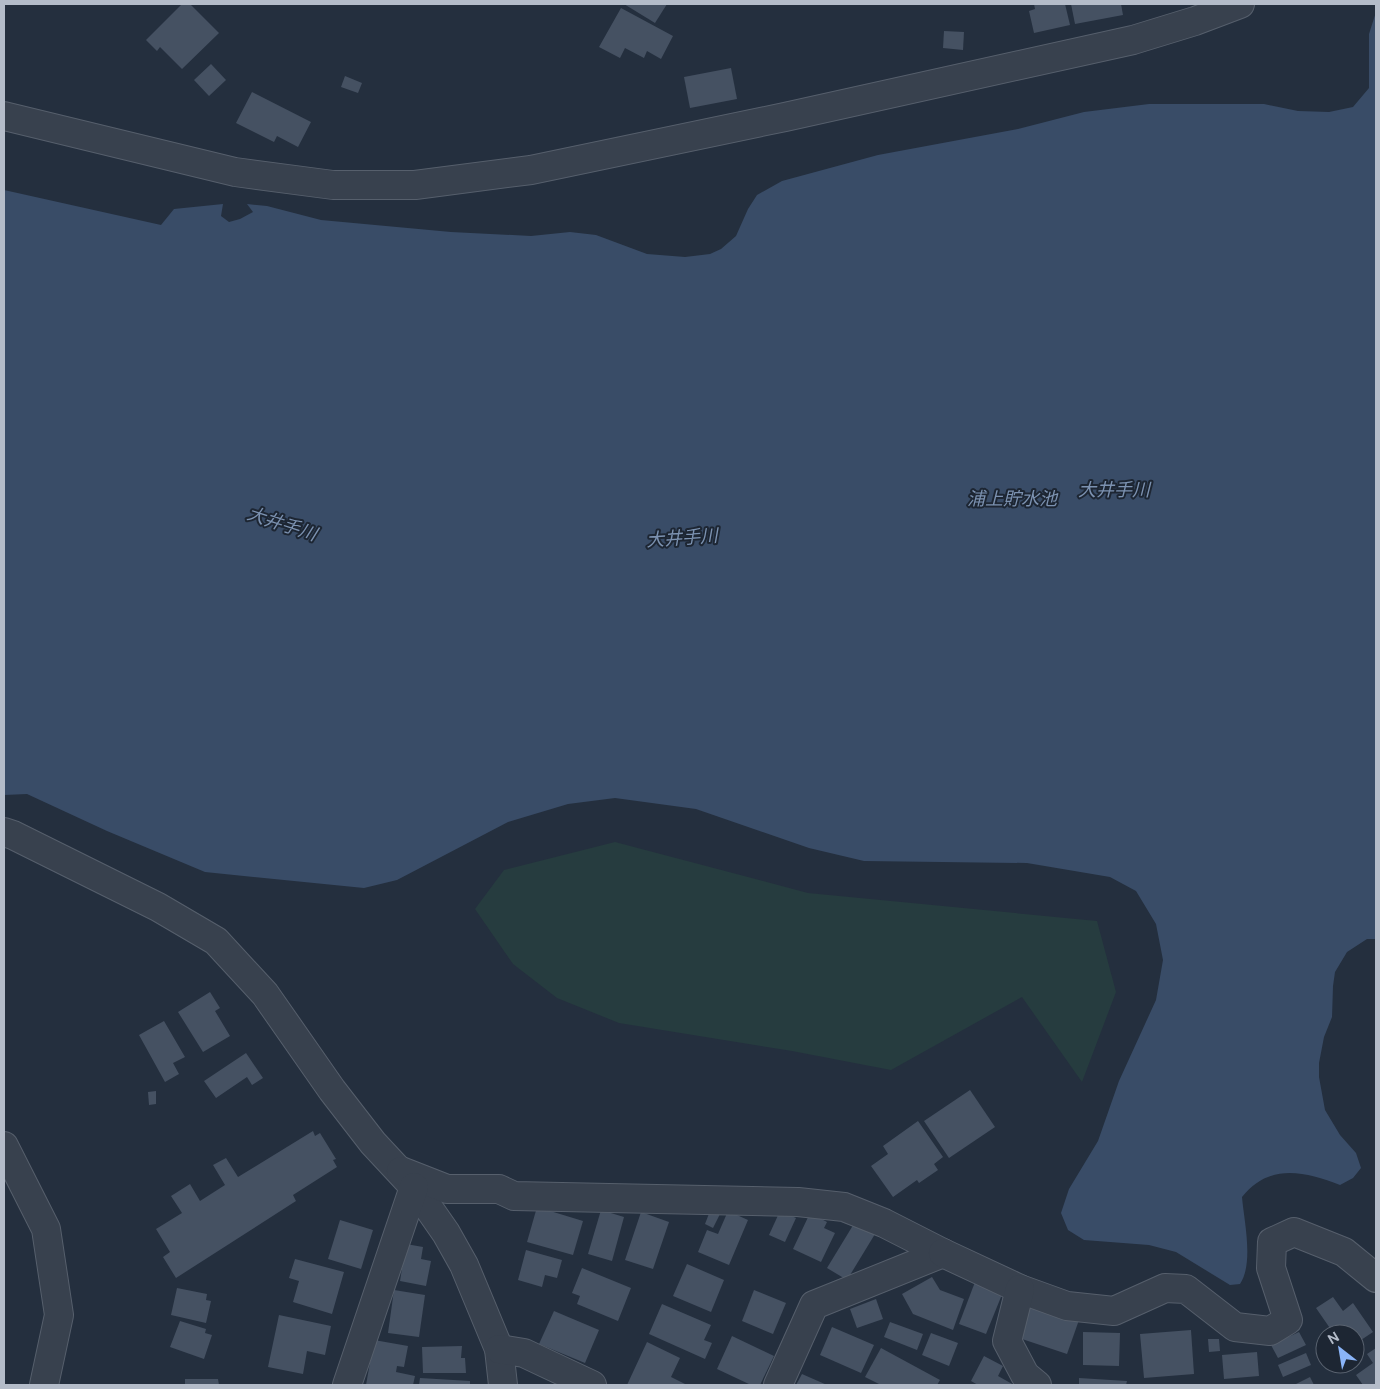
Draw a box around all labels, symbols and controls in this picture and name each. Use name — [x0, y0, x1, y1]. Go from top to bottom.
water label: 大井手川 — [1078, 478, 1152, 502]
water label: 浦上貯水池 — [967, 487, 1059, 511]
water label: 大井手川 — [244, 501, 322, 547]
water label: 大井手川 — [645, 523, 721, 552]
north arrow — [1315, 1324, 1365, 1374]
text: N — [1324, 1328, 1342, 1348]

